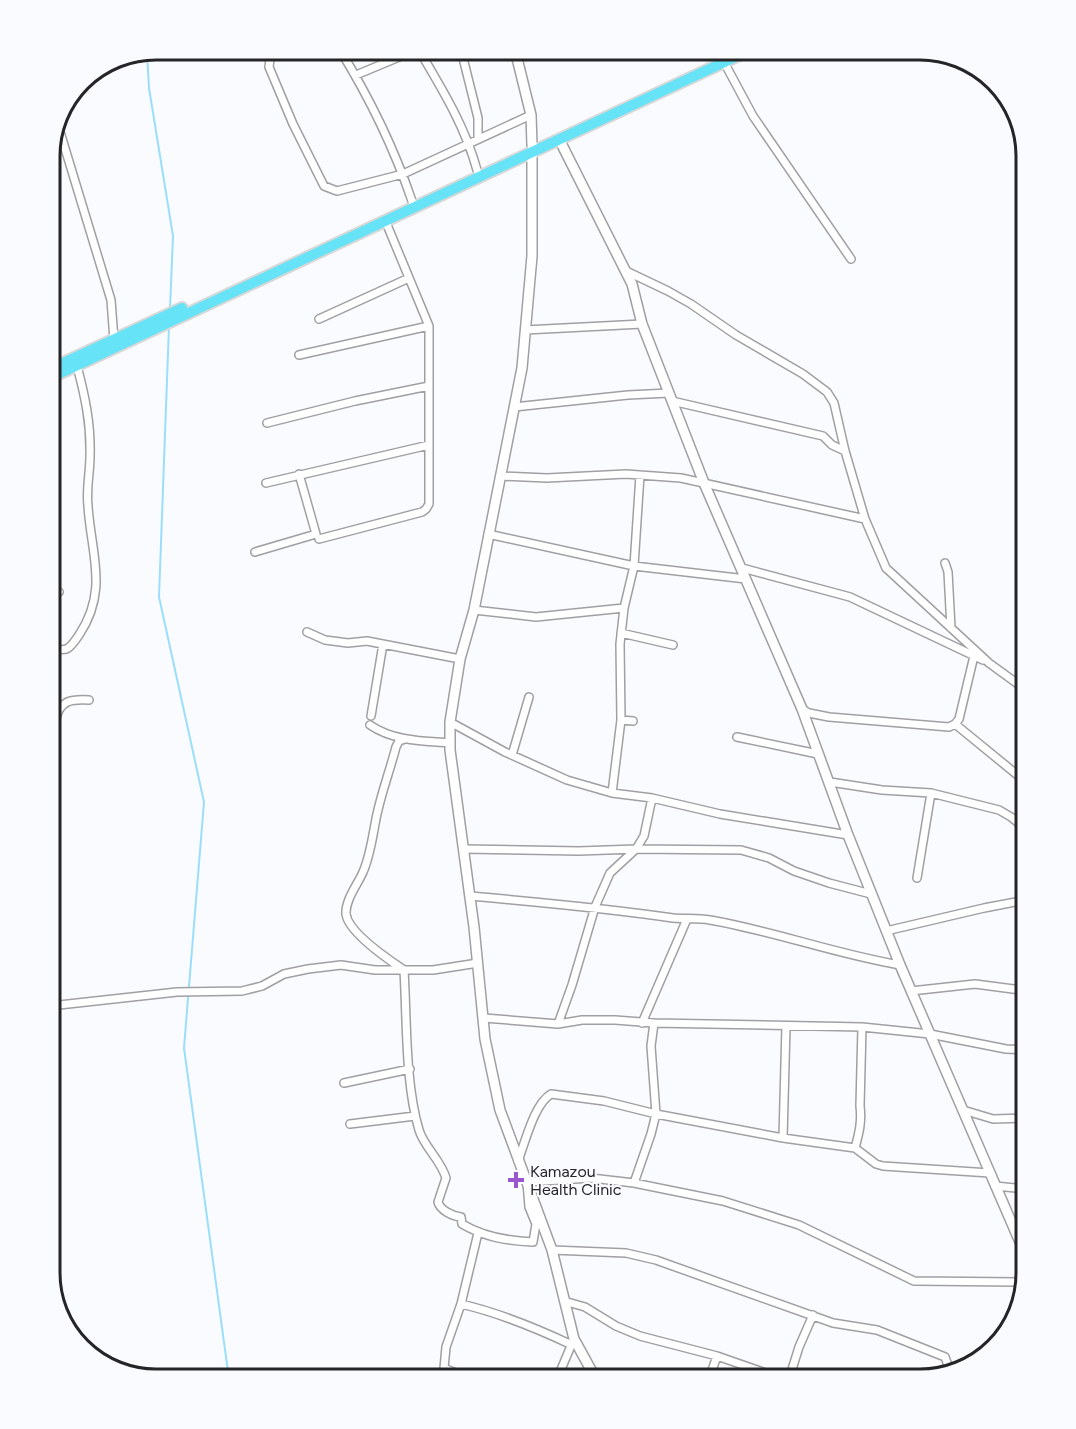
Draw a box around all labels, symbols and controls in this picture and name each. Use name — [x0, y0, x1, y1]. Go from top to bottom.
place label: Kamazou Health Clinic — [530, 1162, 622, 1199]
marker: Kamazou Health Clinic — [507, 1171, 525, 1189]

